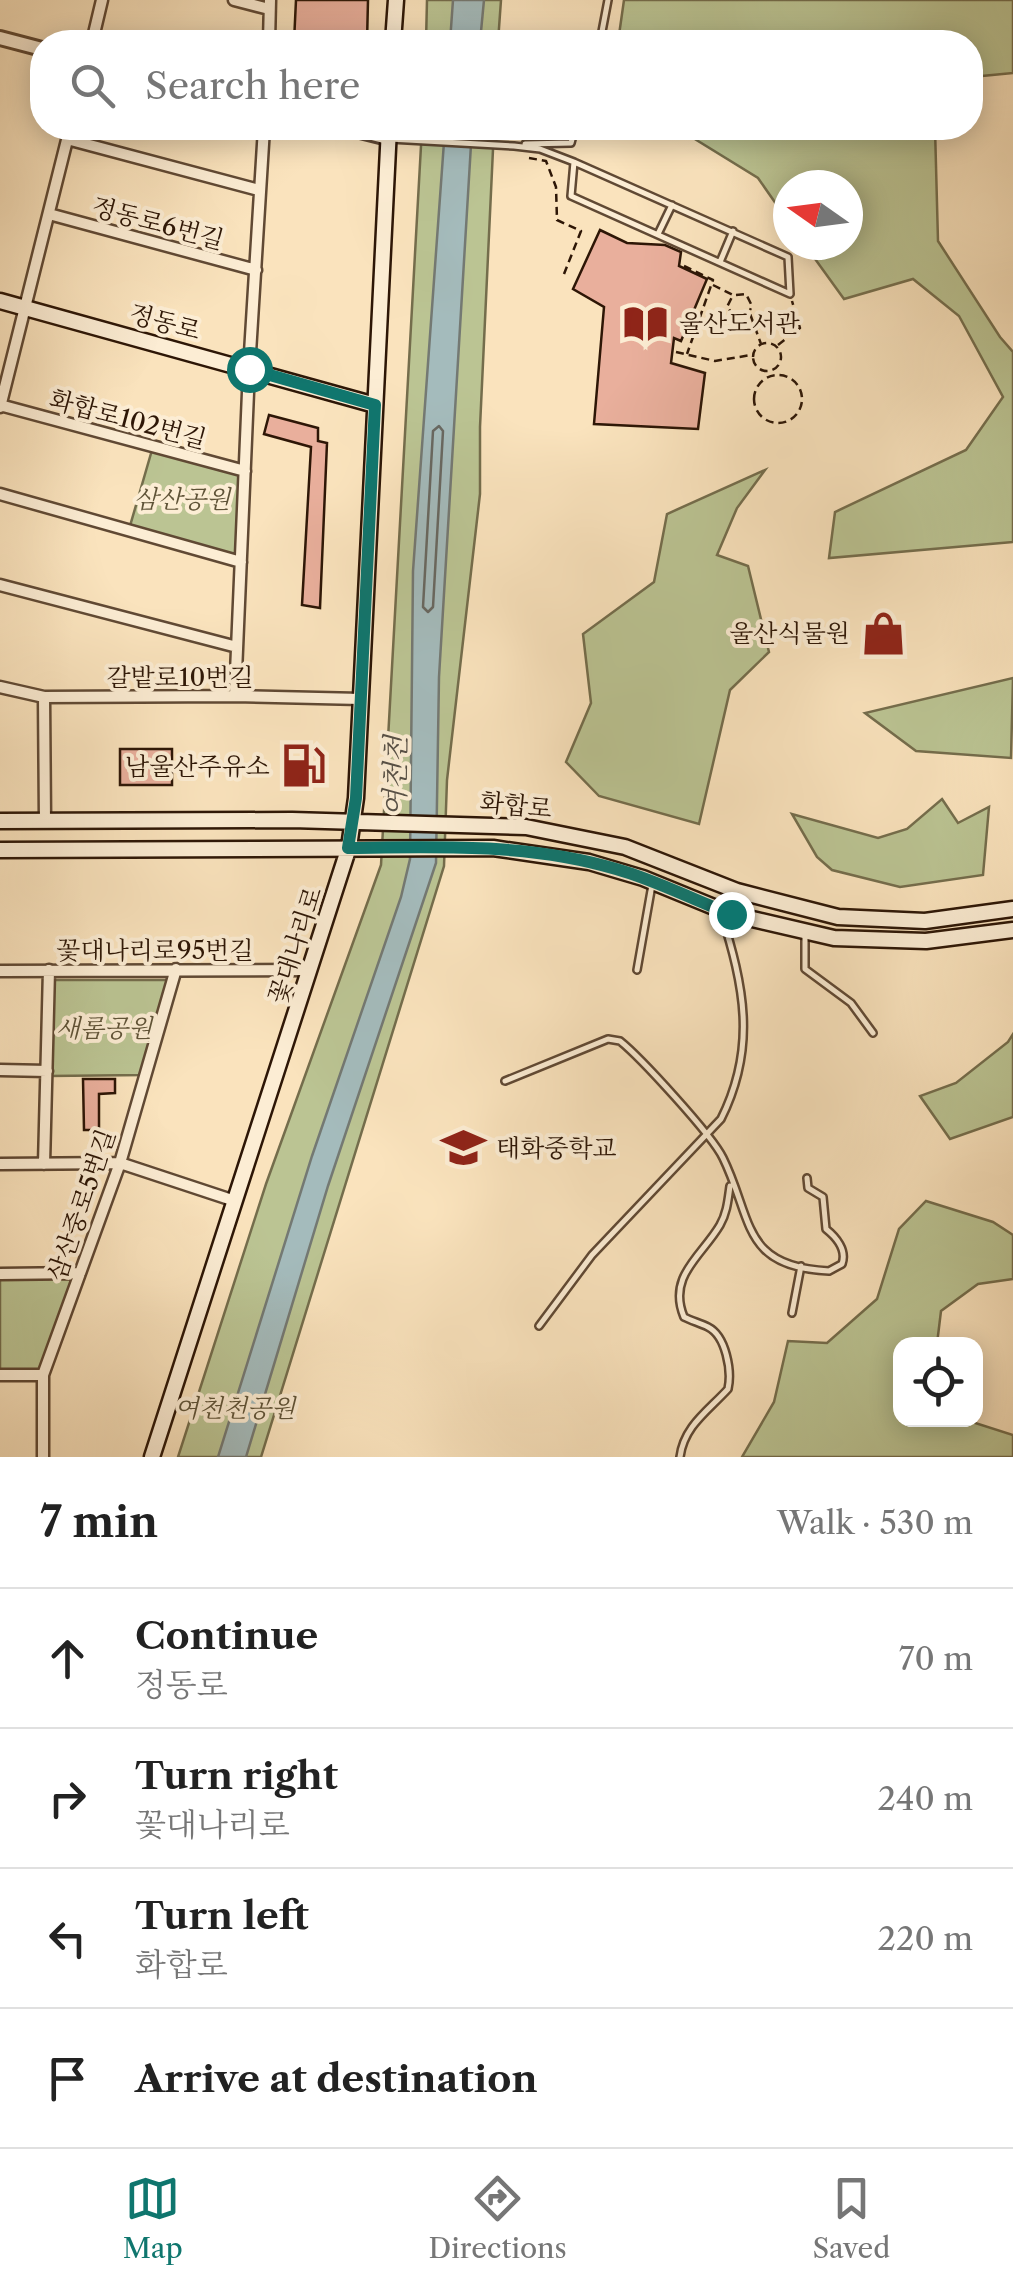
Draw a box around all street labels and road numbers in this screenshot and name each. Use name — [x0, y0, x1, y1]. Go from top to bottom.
street label: 정동로6번길 — [88, 191, 227, 256]
street label: 정동로 — [126, 298, 204, 347]
street label: 화합로102번길 — [46, 384, 210, 455]
street label: 갈밭로10번길 — [106, 662, 254, 693]
street label: 화합로 — [478, 786, 554, 825]
street label: 꽃대나리로 — [262, 883, 329, 1007]
street label: 꽃대나리로95번길 — [56, 935, 254, 966]
street label: 삼산중로5번길 — [41, 1125, 122, 1285]

